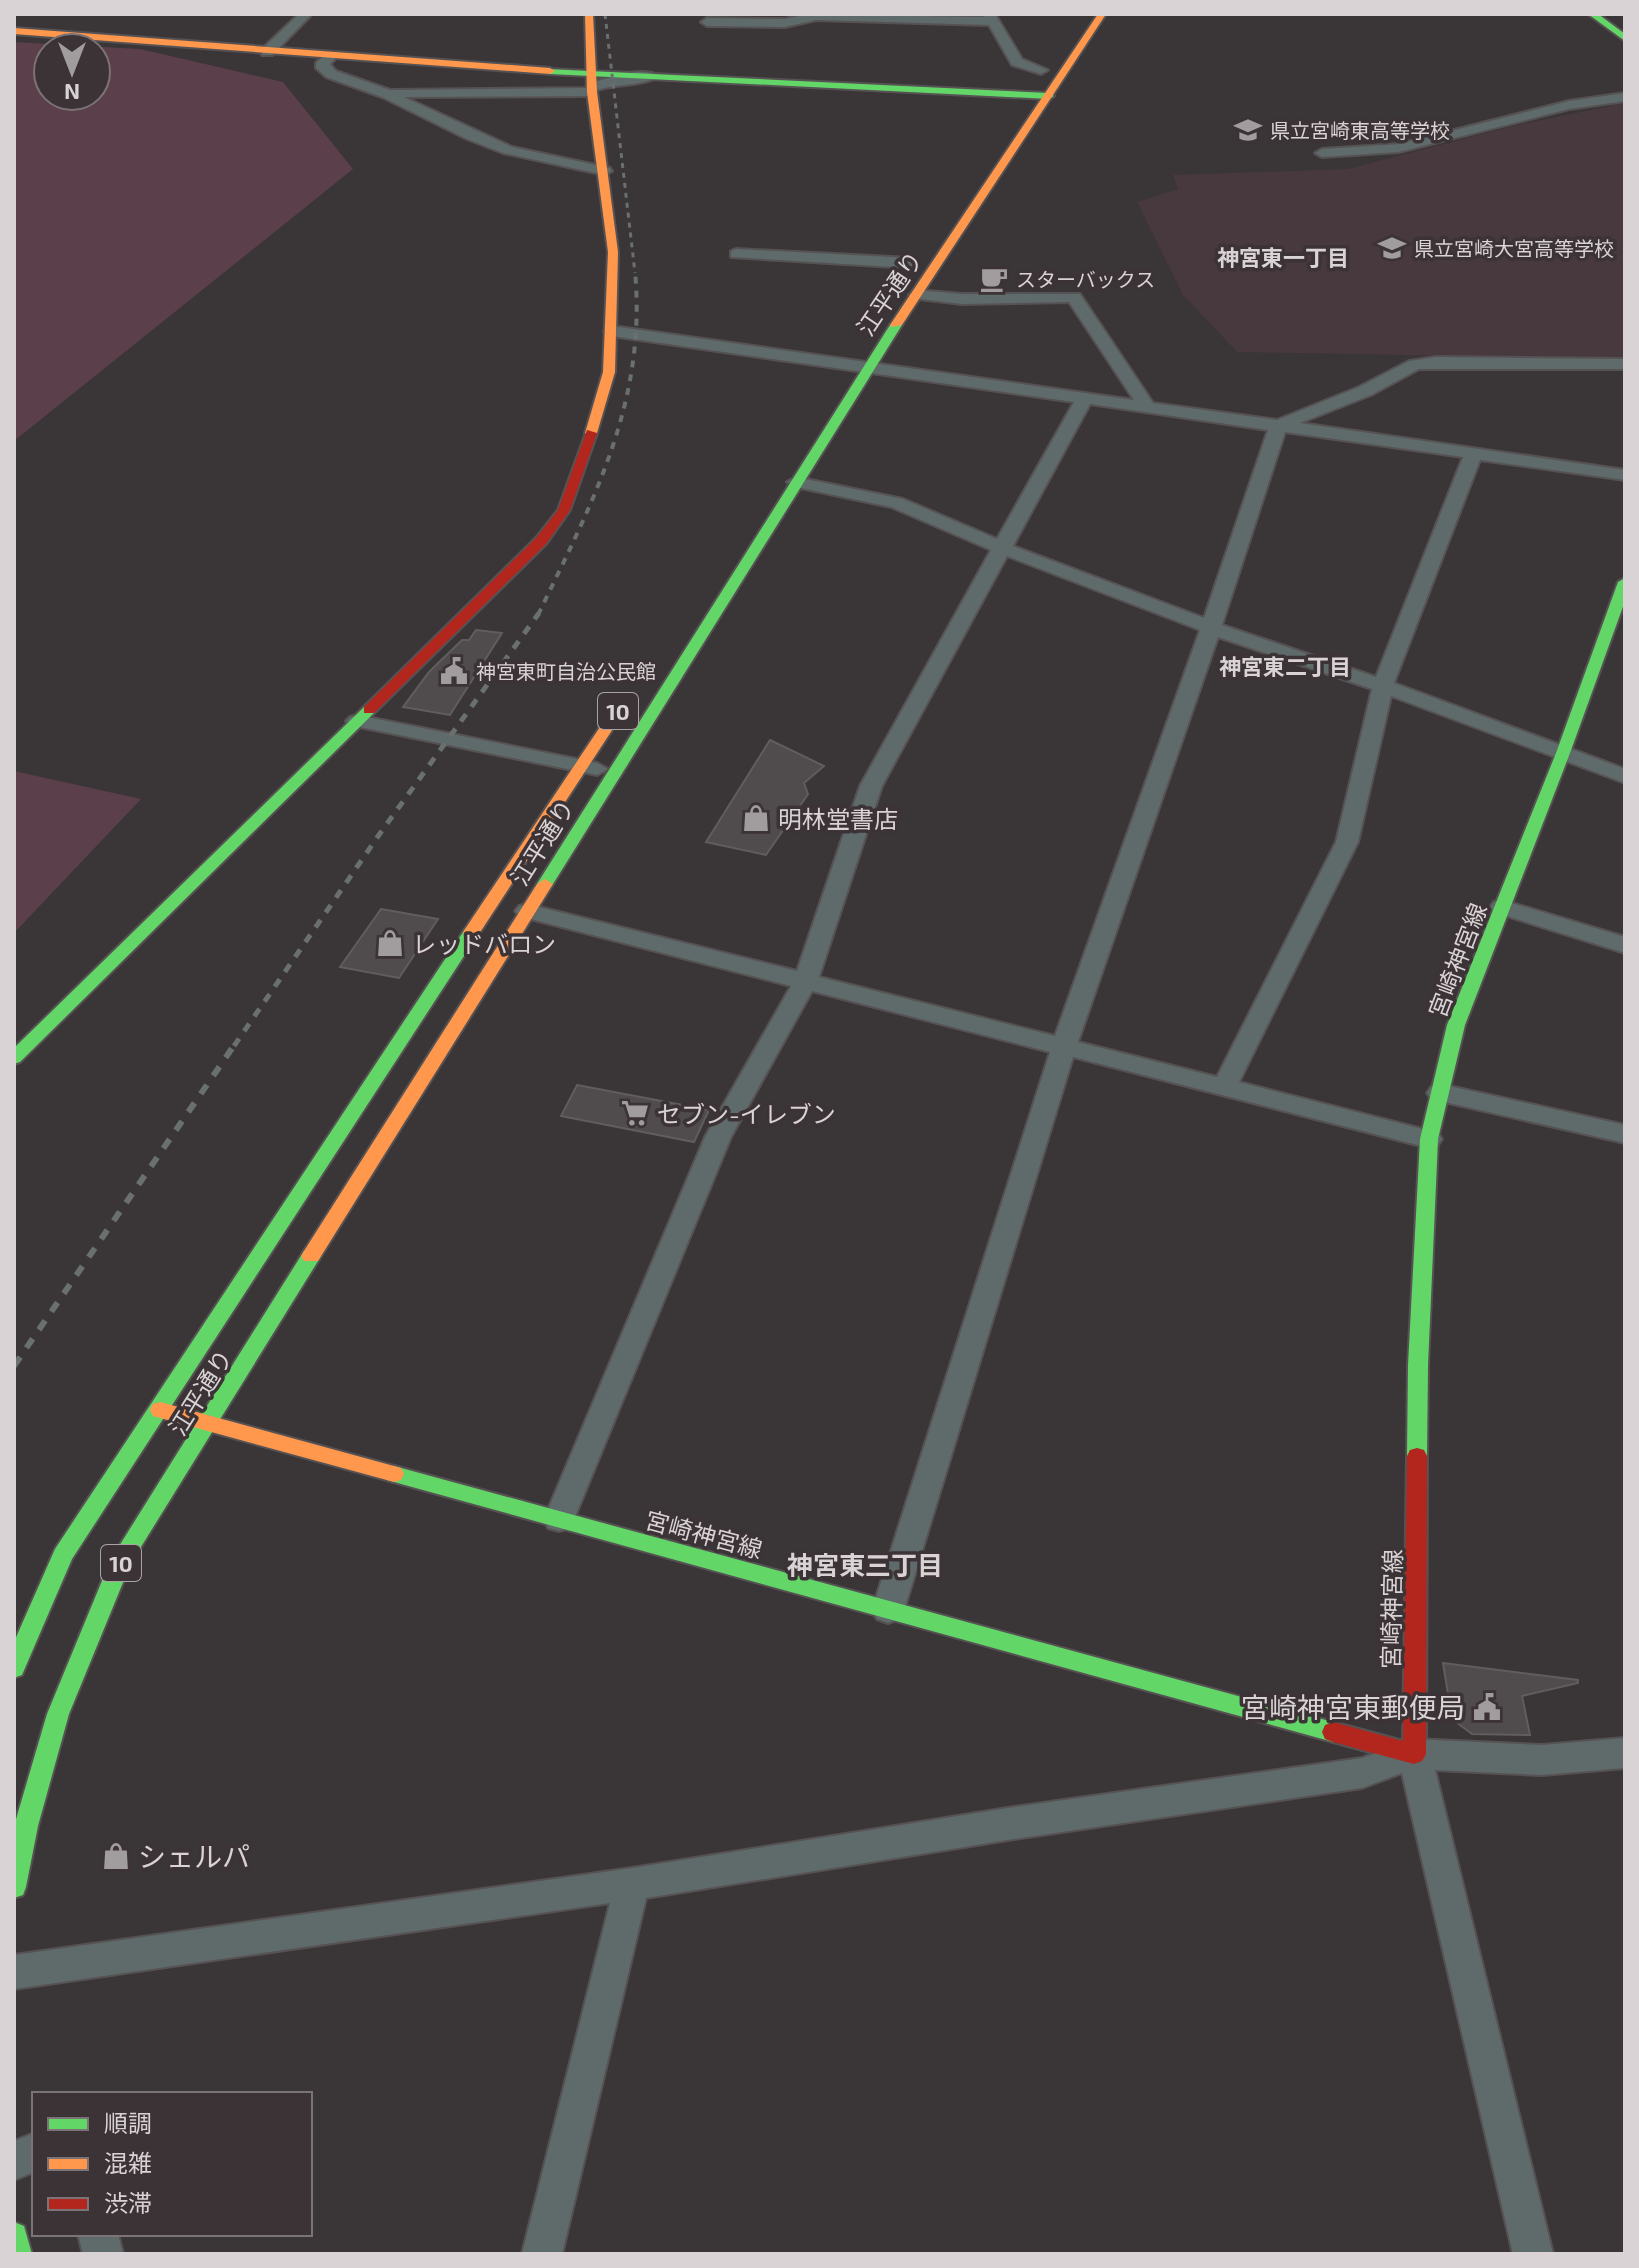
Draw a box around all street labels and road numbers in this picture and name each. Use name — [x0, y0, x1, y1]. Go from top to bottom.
street label: 江平通り — [850, 245, 928, 341]
road number: 10 — [598, 693, 638, 729]
street label: 江平通り — [504, 794, 580, 890]
street label: 宮崎神宮線 — [1422, 899, 1492, 1021]
street label: 江平通り — [162, 1344, 238, 1440]
street label: 宮崎神宮線 — [642, 1504, 766, 1564]
road number: 10 — [101, 1545, 141, 1581]
street label: 宮崎神宮線 — [1375, 1549, 1407, 1669]

